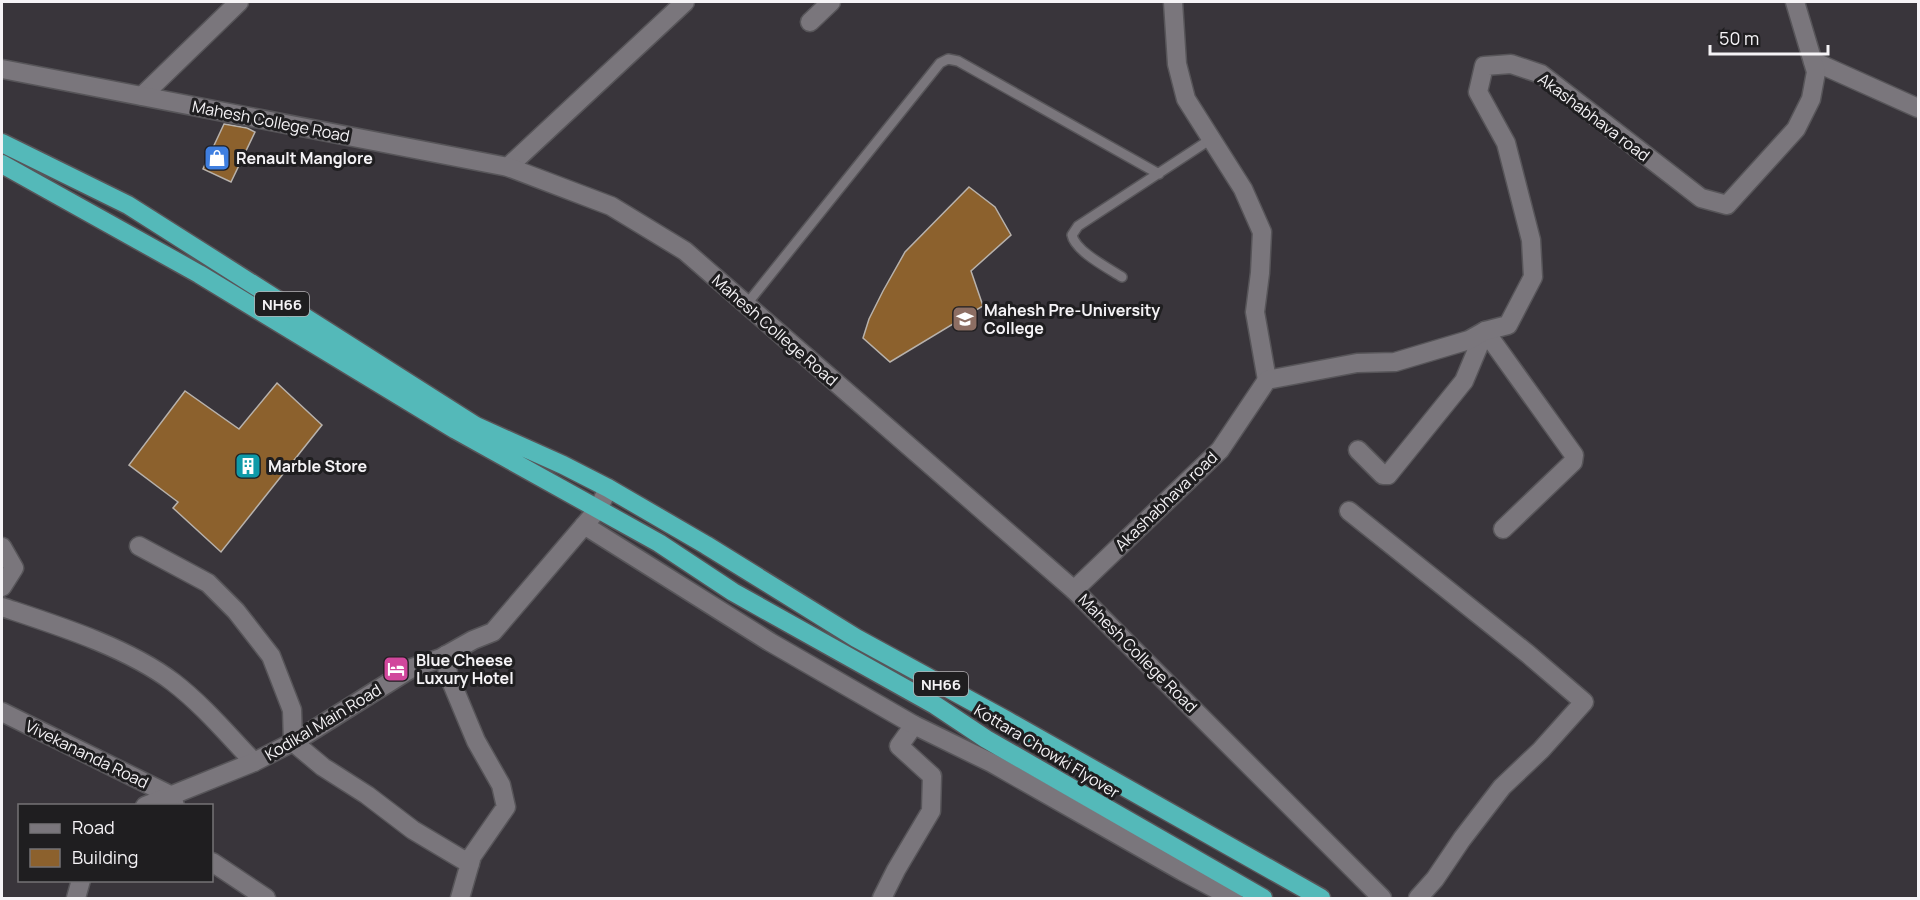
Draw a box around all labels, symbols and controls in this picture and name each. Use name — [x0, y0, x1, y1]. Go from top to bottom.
scale bar — [1710, 18, 1828, 56]
text: 50 m — [1719, 26, 1759, 50]
street label: Akashabhava road — [1534, 68, 1654, 166]
street label: Mahesh College Road — [190, 95, 352, 147]
shop icon: Renault Manglore — [202, 143, 232, 173]
place label: Renault Manglore — [236, 147, 373, 169]
street label: Mahesh College Road — [707, 269, 843, 391]
road number: NH66 — [255, 292, 309, 316]
place label: Mahesh Pre-University College — [984, 299, 1160, 339]
school or university icon: Mahesh Pre-University College — [950, 304, 980, 334]
street label: Akashabhava road — [1110, 446, 1222, 556]
building icon: Marble Store — [233, 451, 263, 481]
place label: Marble Store — [268, 455, 368, 477]
street label: Mahesh College Road — [1074, 589, 1202, 717]
place label: Blue Cheese Luxury Hotel — [416, 649, 514, 689]
hotel icon: Blue Cheese Luxury Hotel — [381, 654, 411, 684]
road number: NH66 — [914, 672, 968, 696]
street label: Kodikal Main Road — [261, 679, 385, 765]
street label: Kottara Chowki Flyover — [970, 699, 1124, 803]
street label: Vivekananda Road — [22, 715, 152, 793]
legend — [18, 804, 213, 882]
text: Road — [72, 815, 115, 839]
text: Building — [72, 845, 138, 869]

